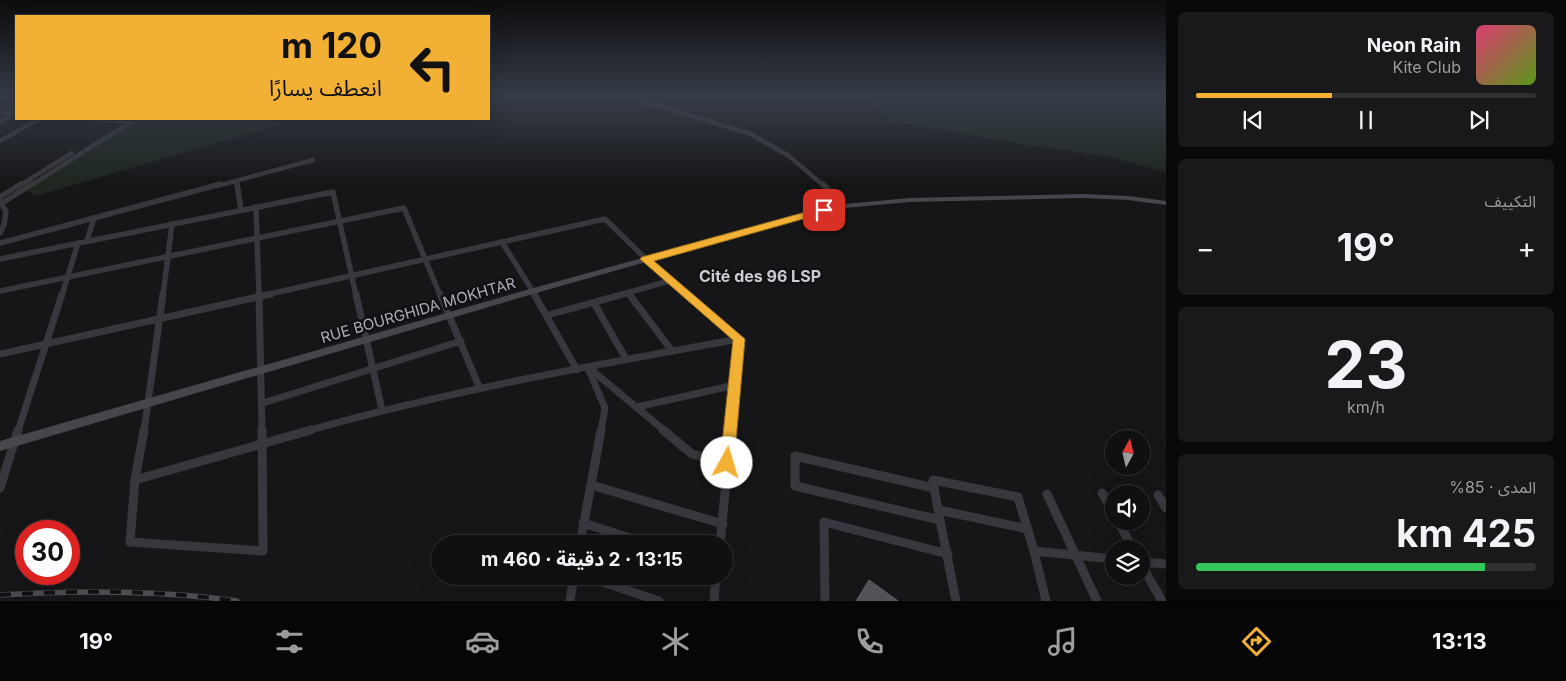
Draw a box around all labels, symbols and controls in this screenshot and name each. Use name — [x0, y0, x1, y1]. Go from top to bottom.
text: 120 m — [281, 24, 382, 66]
text: Neon Rain — [1367, 34, 1461, 57]
icon: left — [400, 35, 465, 100]
text: Kite Club — [1392, 57, 1461, 77]
text: انعطف يسارًا — [269, 75, 382, 101]
icon: previous — [1239, 106, 1267, 134]
icon: pause — [1352, 106, 1380, 134]
icon: next — [1465, 106, 1493, 134]
pin — [803, 189, 845, 231]
text: التكييف — [1484, 191, 1536, 211]
icon: arrive — [810, 196, 838, 224]
text: 19° — [1337, 224, 1395, 270]
text: − — [1196, 231, 1215, 265]
text: + — [1517, 231, 1536, 265]
district label: Cité des 96 LSP — [699, 266, 821, 286]
street label: RUE BOURGHIDA MOKHTAR — [318, 273, 518, 347]
text: 23 — [1325, 325, 1407, 404]
text: km/h — [1347, 397, 1385, 417]
north arrow — [1105, 430, 1150, 475]
map controls — [1105, 430, 1150, 585]
position arrow — [700, 436, 752, 488]
text: المدى · 85% — [1449, 477, 1536, 497]
button: sound — [1105, 485, 1150, 530]
text: 425 km — [1396, 510, 1536, 556]
speed limit sign: 30 — [15, 520, 80, 585]
button: layers — [1105, 540, 1150, 585]
text: 13:15 · 2 دقيقة · 460 m — [481, 548, 683, 571]
icon: filters — [272, 624, 307, 659]
icon: car — [465, 624, 500, 659]
icon: climate — [658, 624, 693, 659]
icon: phone — [852, 624, 887, 659]
icon: music — [1045, 624, 1080, 659]
icon: directions — [1239, 624, 1274, 659]
text: 19° — [79, 628, 113, 654]
text: 13:13 — [1432, 628, 1487, 654]

